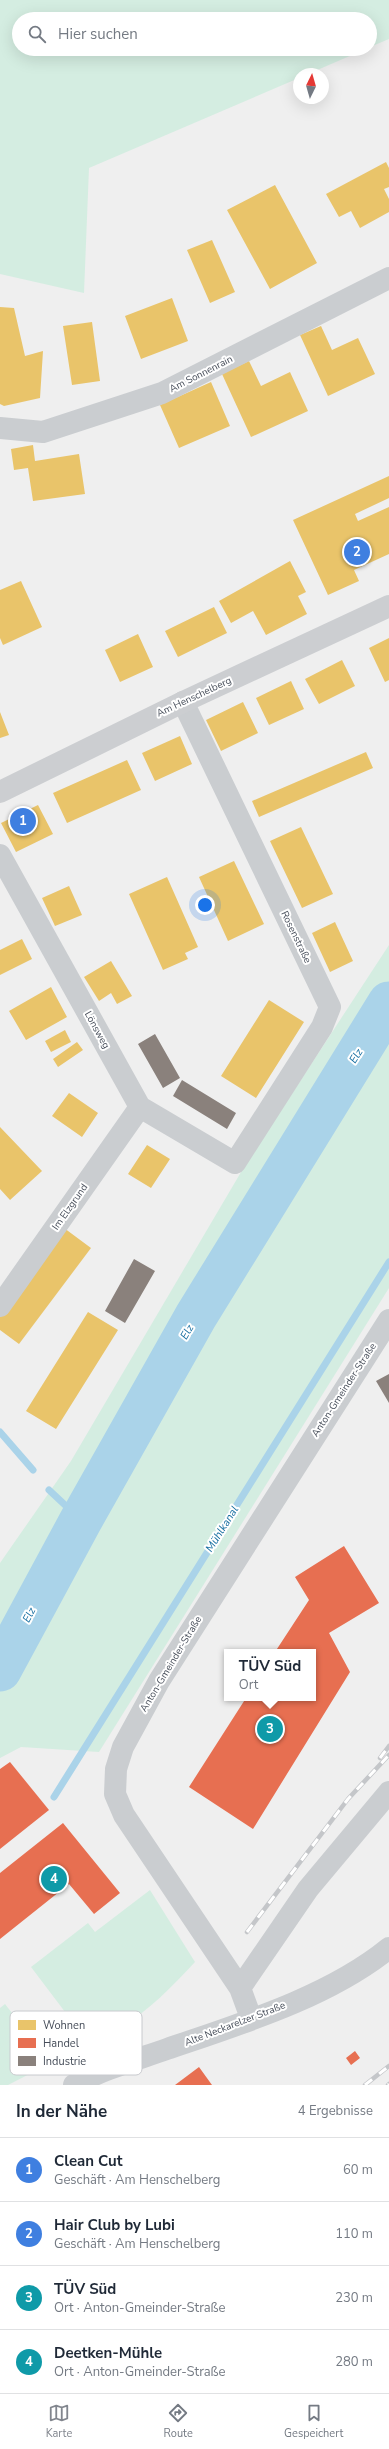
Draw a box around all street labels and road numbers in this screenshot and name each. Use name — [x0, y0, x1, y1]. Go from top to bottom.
street label: Am Sonnenrain — [167, 352, 235, 396]
street label: Am Henschelberg — [154, 673, 234, 720]
street label: Rosenstraße — [277, 909, 315, 965]
street label: Lönsweg — [81, 1009, 113, 1051]
street label: Im Elzgrund — [49, 1181, 91, 1233]
street label: Anton-Gmeinder-Straße — [308, 1340, 380, 1440]
street label: Anton-Gmeinder-Straße — [137, 1613, 205, 1715]
street label: Alte Neckarelzer Straße — [183, 1998, 287, 2050]

